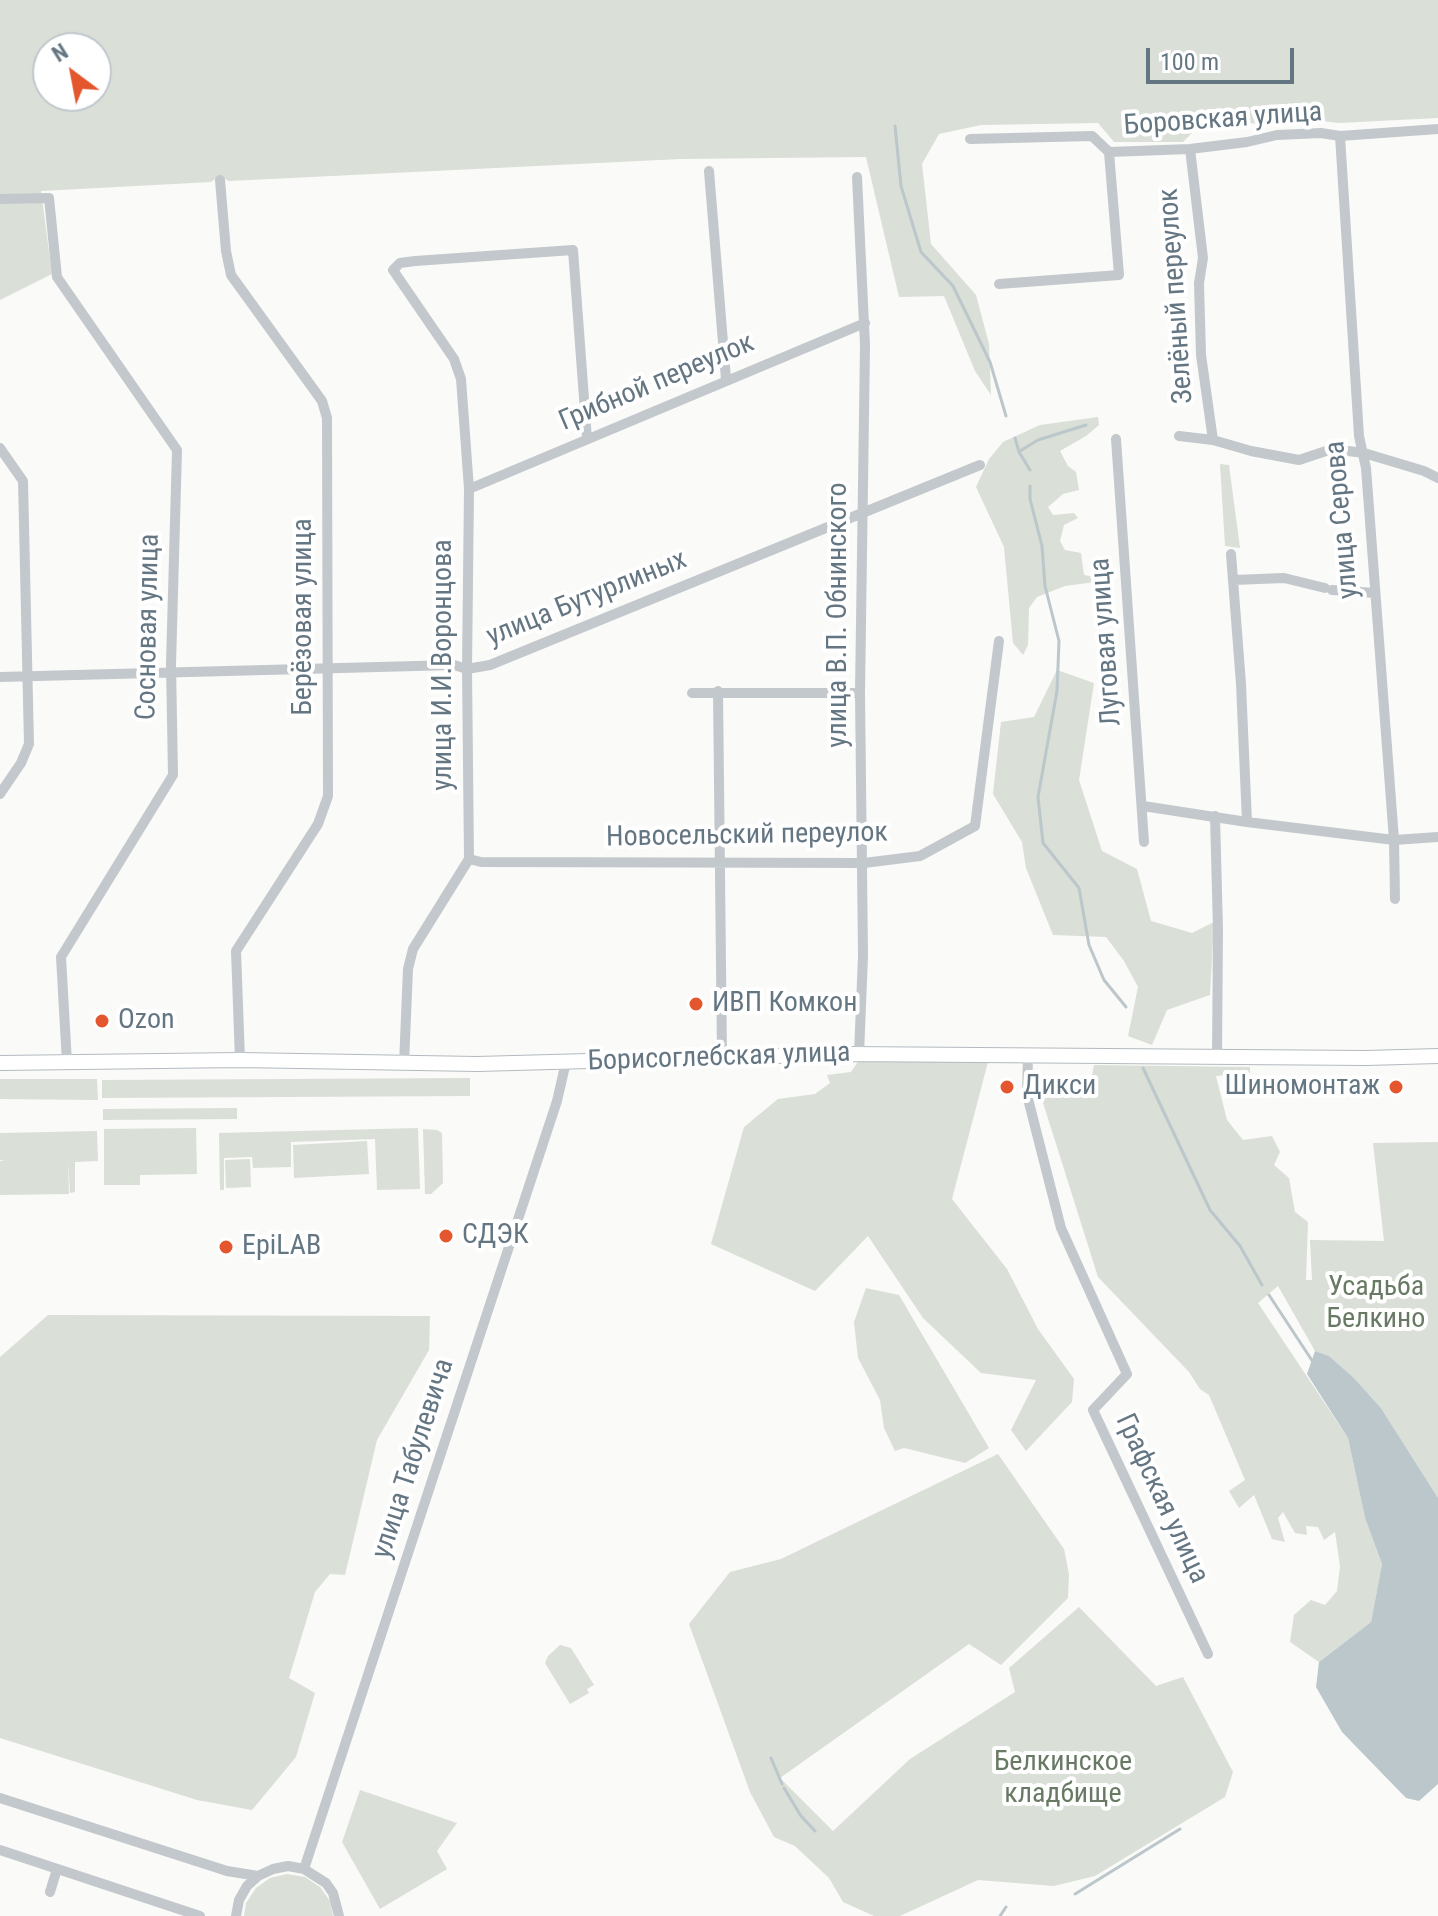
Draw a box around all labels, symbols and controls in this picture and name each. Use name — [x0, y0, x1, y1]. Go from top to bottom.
north arrow — [32, 32, 112, 112]
scale bar — [1150, 32, 1298, 82]
text: N — [48, 39, 72, 67]
text: 100 m — [1160, 48, 1219, 76]
street label: Боровская улица — [1123, 96, 1323, 144]
street label: Зелёный переулок — [1153, 187, 1201, 405]
street label: Грибной переулок — [555, 327, 759, 439]
street label: улица Серова — [1319, 440, 1367, 600]
street label: улица В.П. Обнинского — [822, 482, 856, 748]
street label: Берёзовая улица — [287, 518, 321, 716]
street label: Сосновая улица — [131, 534, 167, 720]
street label: улица И.И.Воронцова — [427, 539, 461, 791]
street label: улица Бутурлиных — [482, 544, 692, 654]
street label: Луговая улица — [1084, 557, 1130, 727]
street label: Новосельский переулок — [606, 817, 888, 855]
place label: ИВП Комкон — [712, 987, 857, 1021]
marker: ИВП Комкон — [687, 995, 705, 1013]
place label: Ozon — [118, 1004, 175, 1038]
marker: Ozon — [93, 1012, 111, 1030]
street label: Борисоглебская улица — [587, 1037, 851, 1079]
place label: Дикси — [1023, 1070, 1096, 1104]
place label: Шиномонтаж — [1225, 1070, 1380, 1104]
marker: Дикси — [998, 1078, 1016, 1096]
marker: Шиномонтаж — [1387, 1078, 1405, 1096]
place label: СДЭК — [462, 1219, 529, 1253]
marker: СДЭК — [437, 1227, 455, 1245]
place label: EpiLAB — [242, 1230, 321, 1264]
marker: EpiLAB — [217, 1238, 235, 1256]
park label: Усадьба Белкино — [1327, 1271, 1425, 1337]
street label: улица Табулевича — [366, 1355, 462, 1563]
street label: Графская улица — [1107, 1409, 1215, 1589]
park label: Белкинское кладбище — [994, 1746, 1132, 1812]

